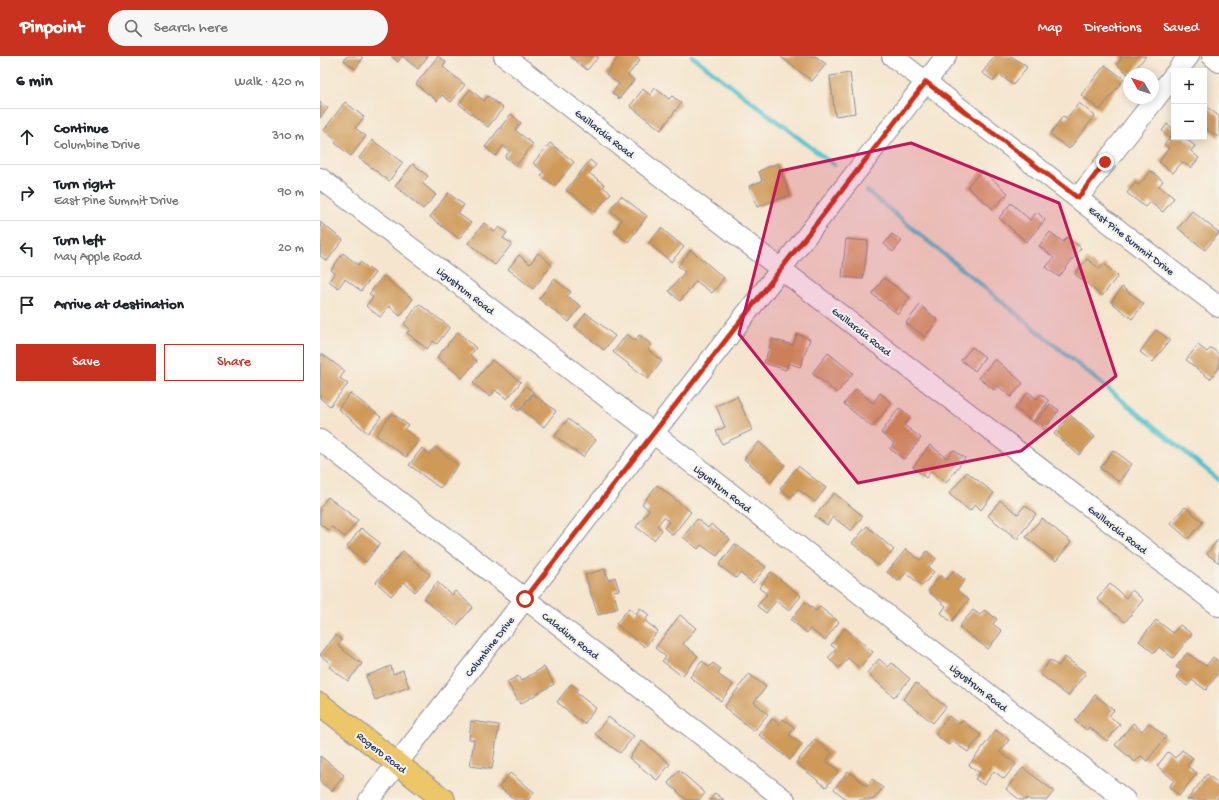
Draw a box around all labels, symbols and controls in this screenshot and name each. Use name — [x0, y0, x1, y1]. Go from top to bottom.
search box — [108, 10, 388, 46]
text: Pinpoint — [20, 17, 84, 40]
icon: search — [122, 17, 144, 39]
text: Search here — [154, 19, 228, 37]
text: Map — [1038, 20, 1062, 37]
text: Directions — [1084, 20, 1141, 37]
text: Saved — [1163, 20, 1199, 37]
north arrow — [1123, 68, 1159, 104]
map controls — [1171, 68, 1207, 140]
button: + — [1171, 68, 1207, 104]
text: 6 min — [16, 72, 52, 92]
text: Walk · 420 m — [235, 75, 304, 90]
button: − — [1171, 104, 1207, 140]
street label: Gaillardia Road — [572, 108, 637, 162]
text: Continue — [54, 120, 108, 138]
icon: ahead — [16, 126, 38, 148]
text: 310 m — [272, 129, 304, 144]
text: Columbine Drive — [54, 138, 140, 153]
route end — [1096, 153, 1114, 171]
text: Turn right — [54, 176, 114, 194]
icon: right — [16, 182, 38, 204]
text: 90 m — [278, 185, 304, 200]
text: East Pine Summit Drive — [54, 194, 179, 209]
street label: East Pine Summit Drive — [1086, 204, 1176, 279]
text: Turn left — [54, 232, 105, 250]
icon: left — [16, 238, 38, 260]
text: 20 m — [278, 241, 304, 256]
text: May Apple Road — [54, 250, 141, 265]
street label: Ligustrum Road — [434, 265, 497, 319]
icon: arrive — [16, 294, 38, 316]
text: Arrive at destination — [54, 296, 184, 314]
street label: Gaillardia Road — [829, 306, 894, 360]
button: Save — [16, 344, 156, 381]
button: Share — [164, 344, 304, 381]
street label: Ligustrum Road — [691, 463, 754, 517]
street label: Gaillardia Road — [1085, 504, 1150, 558]
route start — [516, 590, 534, 608]
street label: Caladium Road — [539, 611, 602, 664]
street label: Columbine Drive — [463, 615, 518, 680]
street label: Ligustrum Road — [947, 662, 1010, 716]
street label: Rogero Road — [354, 730, 409, 778]

